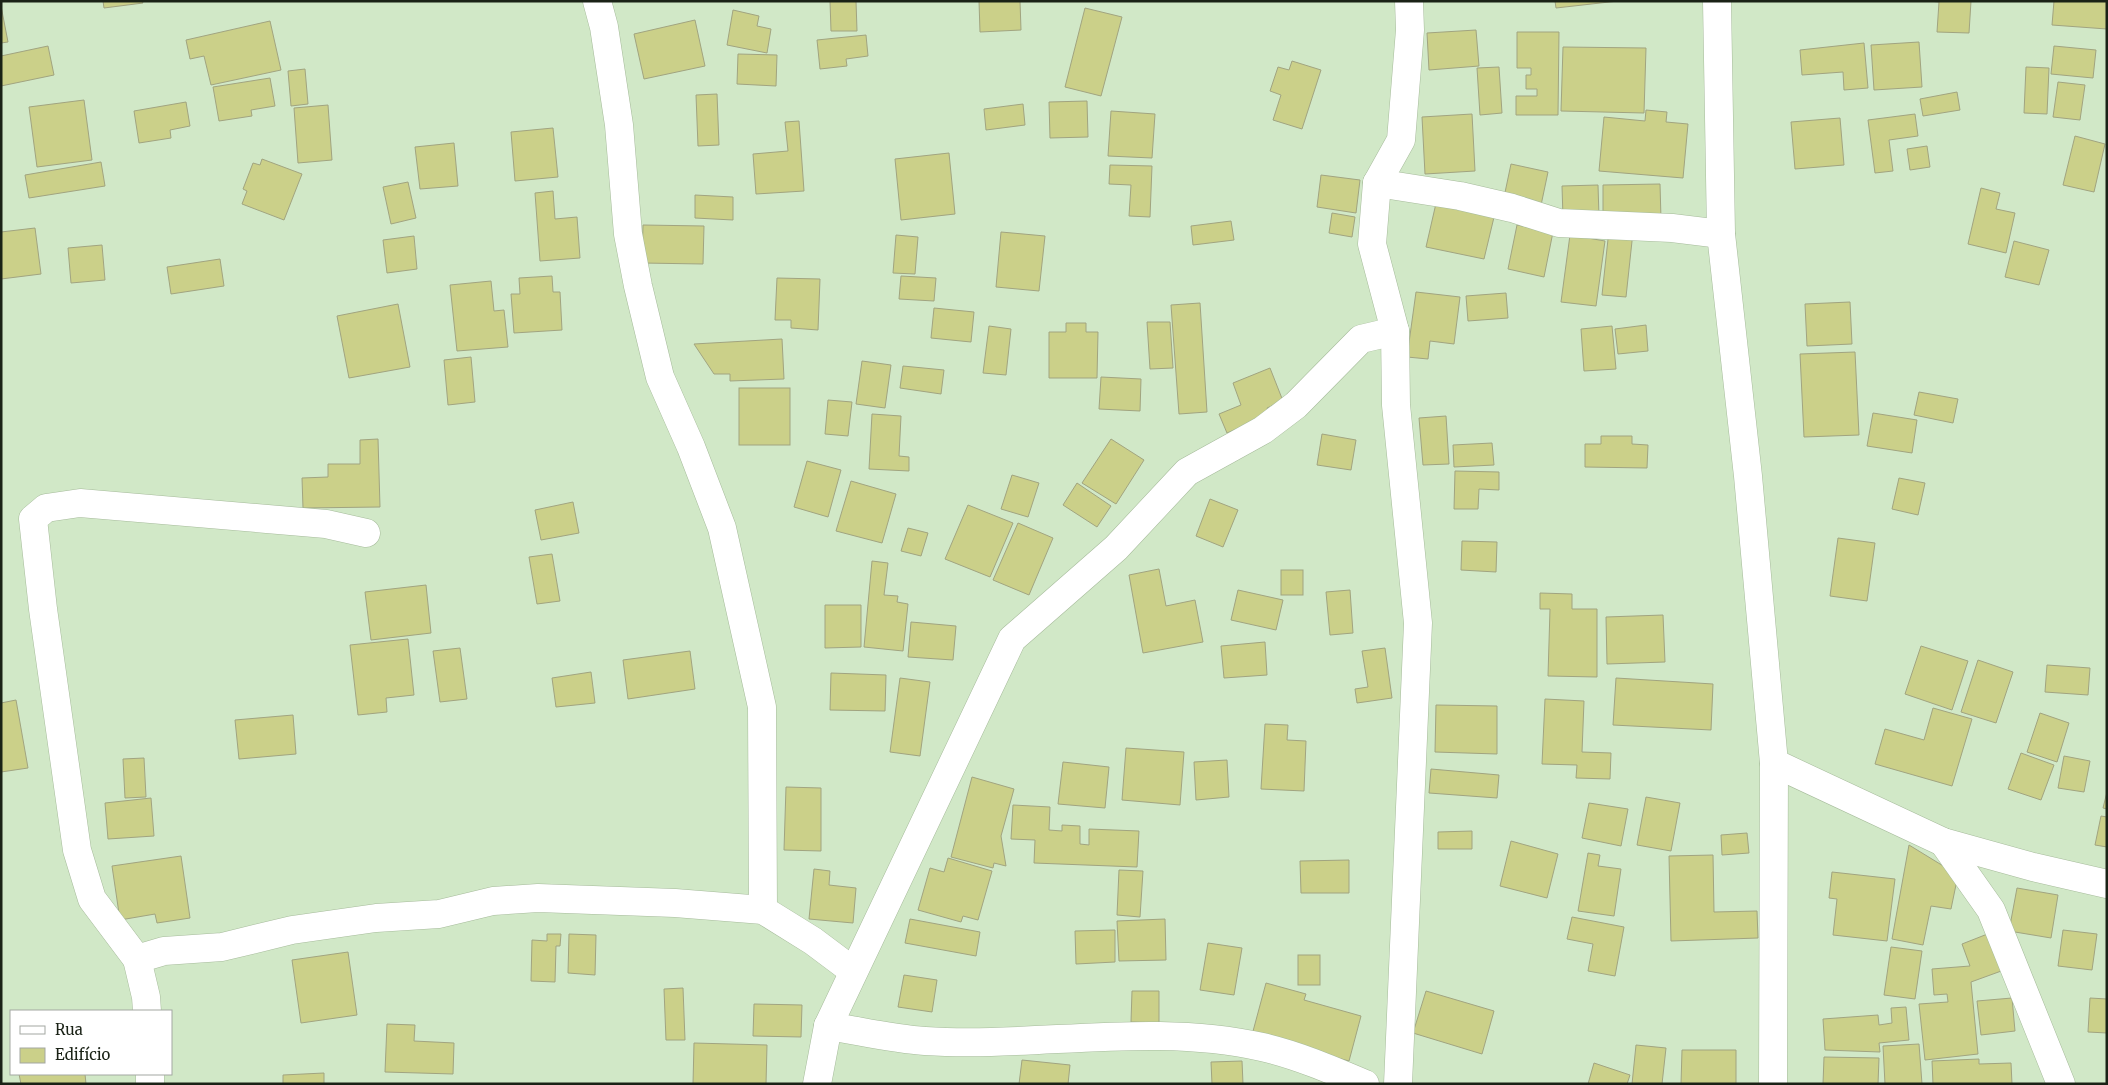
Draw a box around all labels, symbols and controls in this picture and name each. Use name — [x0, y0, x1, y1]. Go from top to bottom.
legend — [10, 1010, 172, 1075]
text: Rua — [55, 1020, 83, 1039]
text: Edifício — [55, 1045, 111, 1064]

